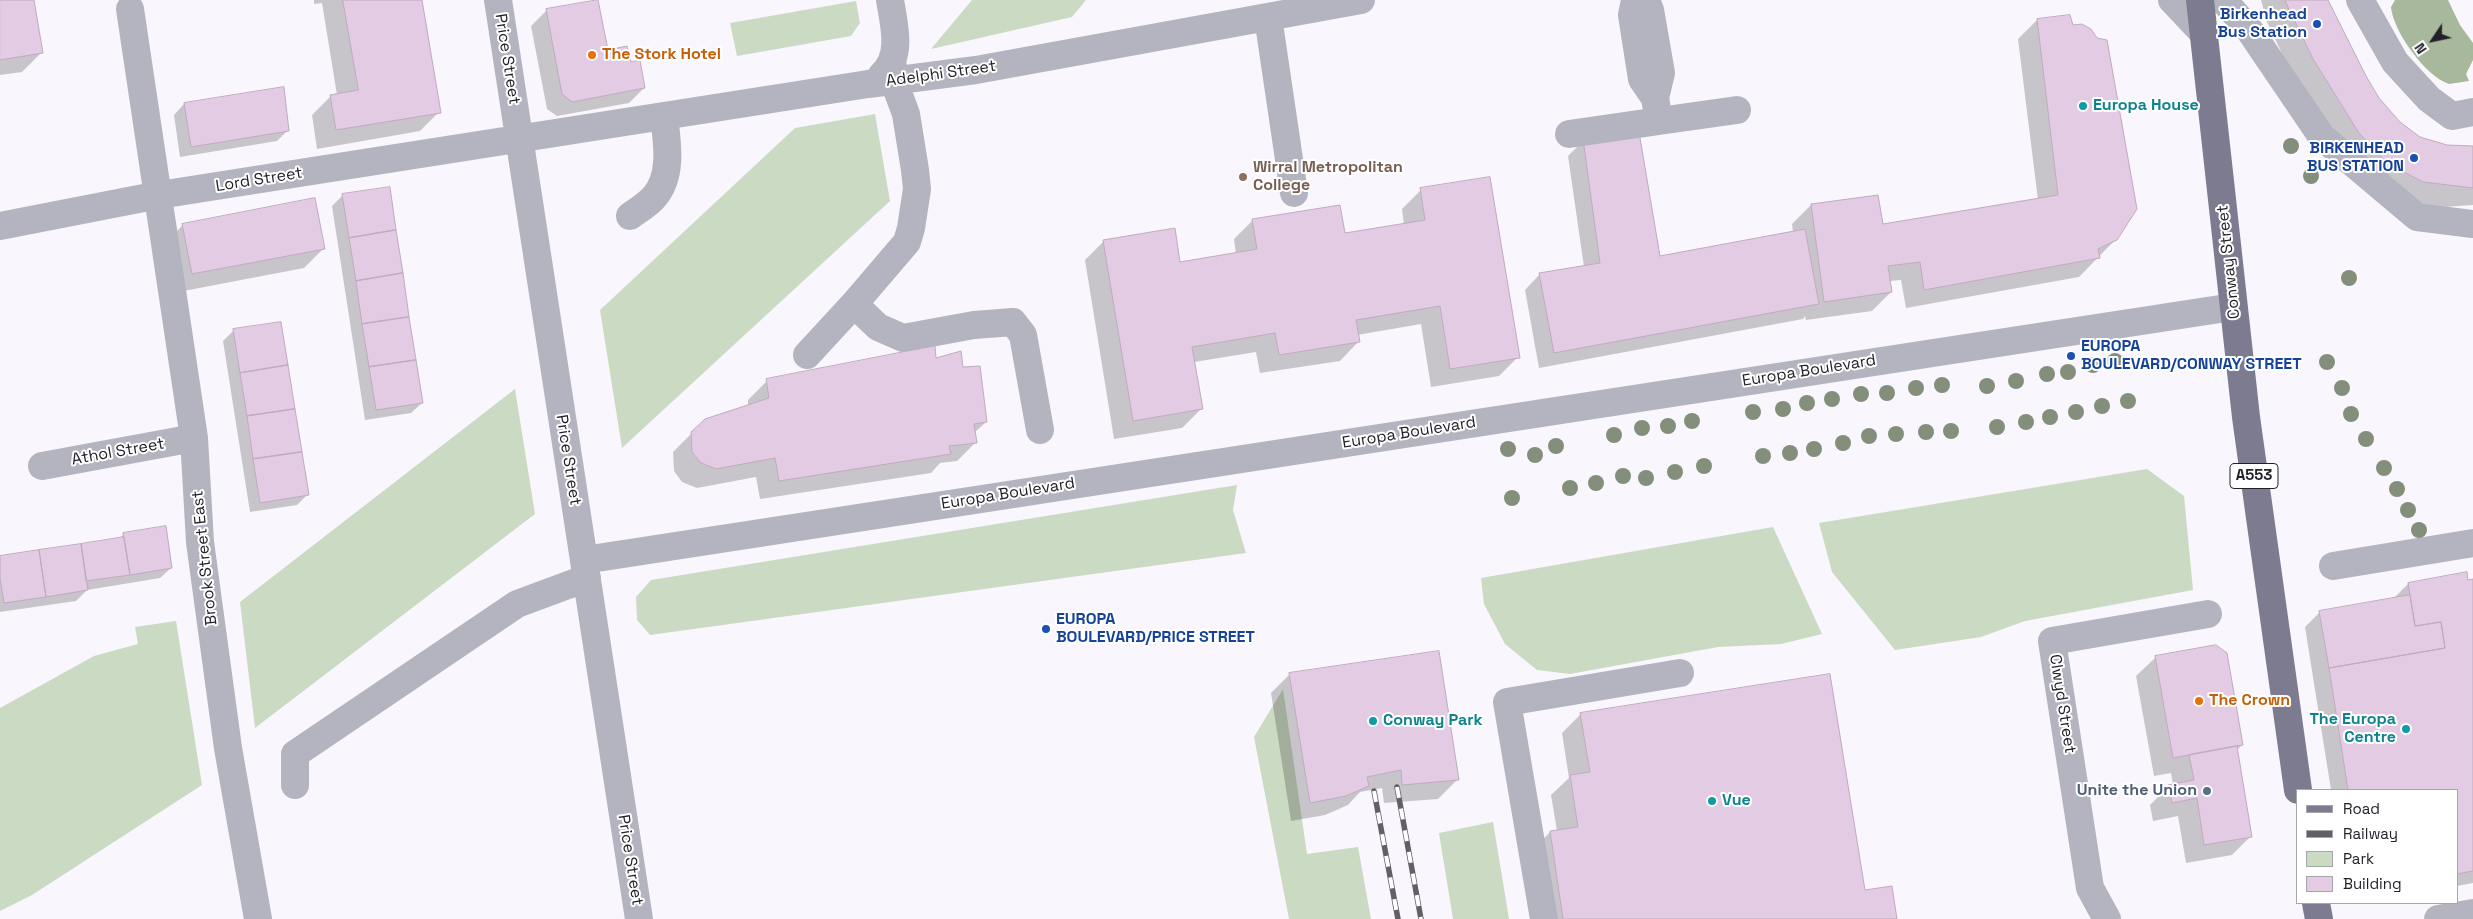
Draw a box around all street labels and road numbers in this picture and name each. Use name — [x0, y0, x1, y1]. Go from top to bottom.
street label: Price Street — [490, 12, 524, 106]
street label: Adelphi Street — [885, 57, 997, 91]
street label: Lord Street — [214, 164, 304, 196]
street label: Conway Street — [2213, 204, 2245, 320]
street label: Europa Boulevard — [1741, 351, 1877, 391]
street label: Price Street — [551, 413, 585, 507]
street label: Europa Boulevard — [1341, 413, 1477, 453]
street label: Athol Street — [70, 434, 166, 470]
road number: A553 — [2230, 464, 2278, 488]
street label: Europa Boulevard — [940, 474, 1076, 514]
street label: Brook Street East — [188, 490, 222, 626]
street label: Clwyd Street — [2045, 653, 2079, 755]
street label: Price Street — [613, 813, 647, 907]

